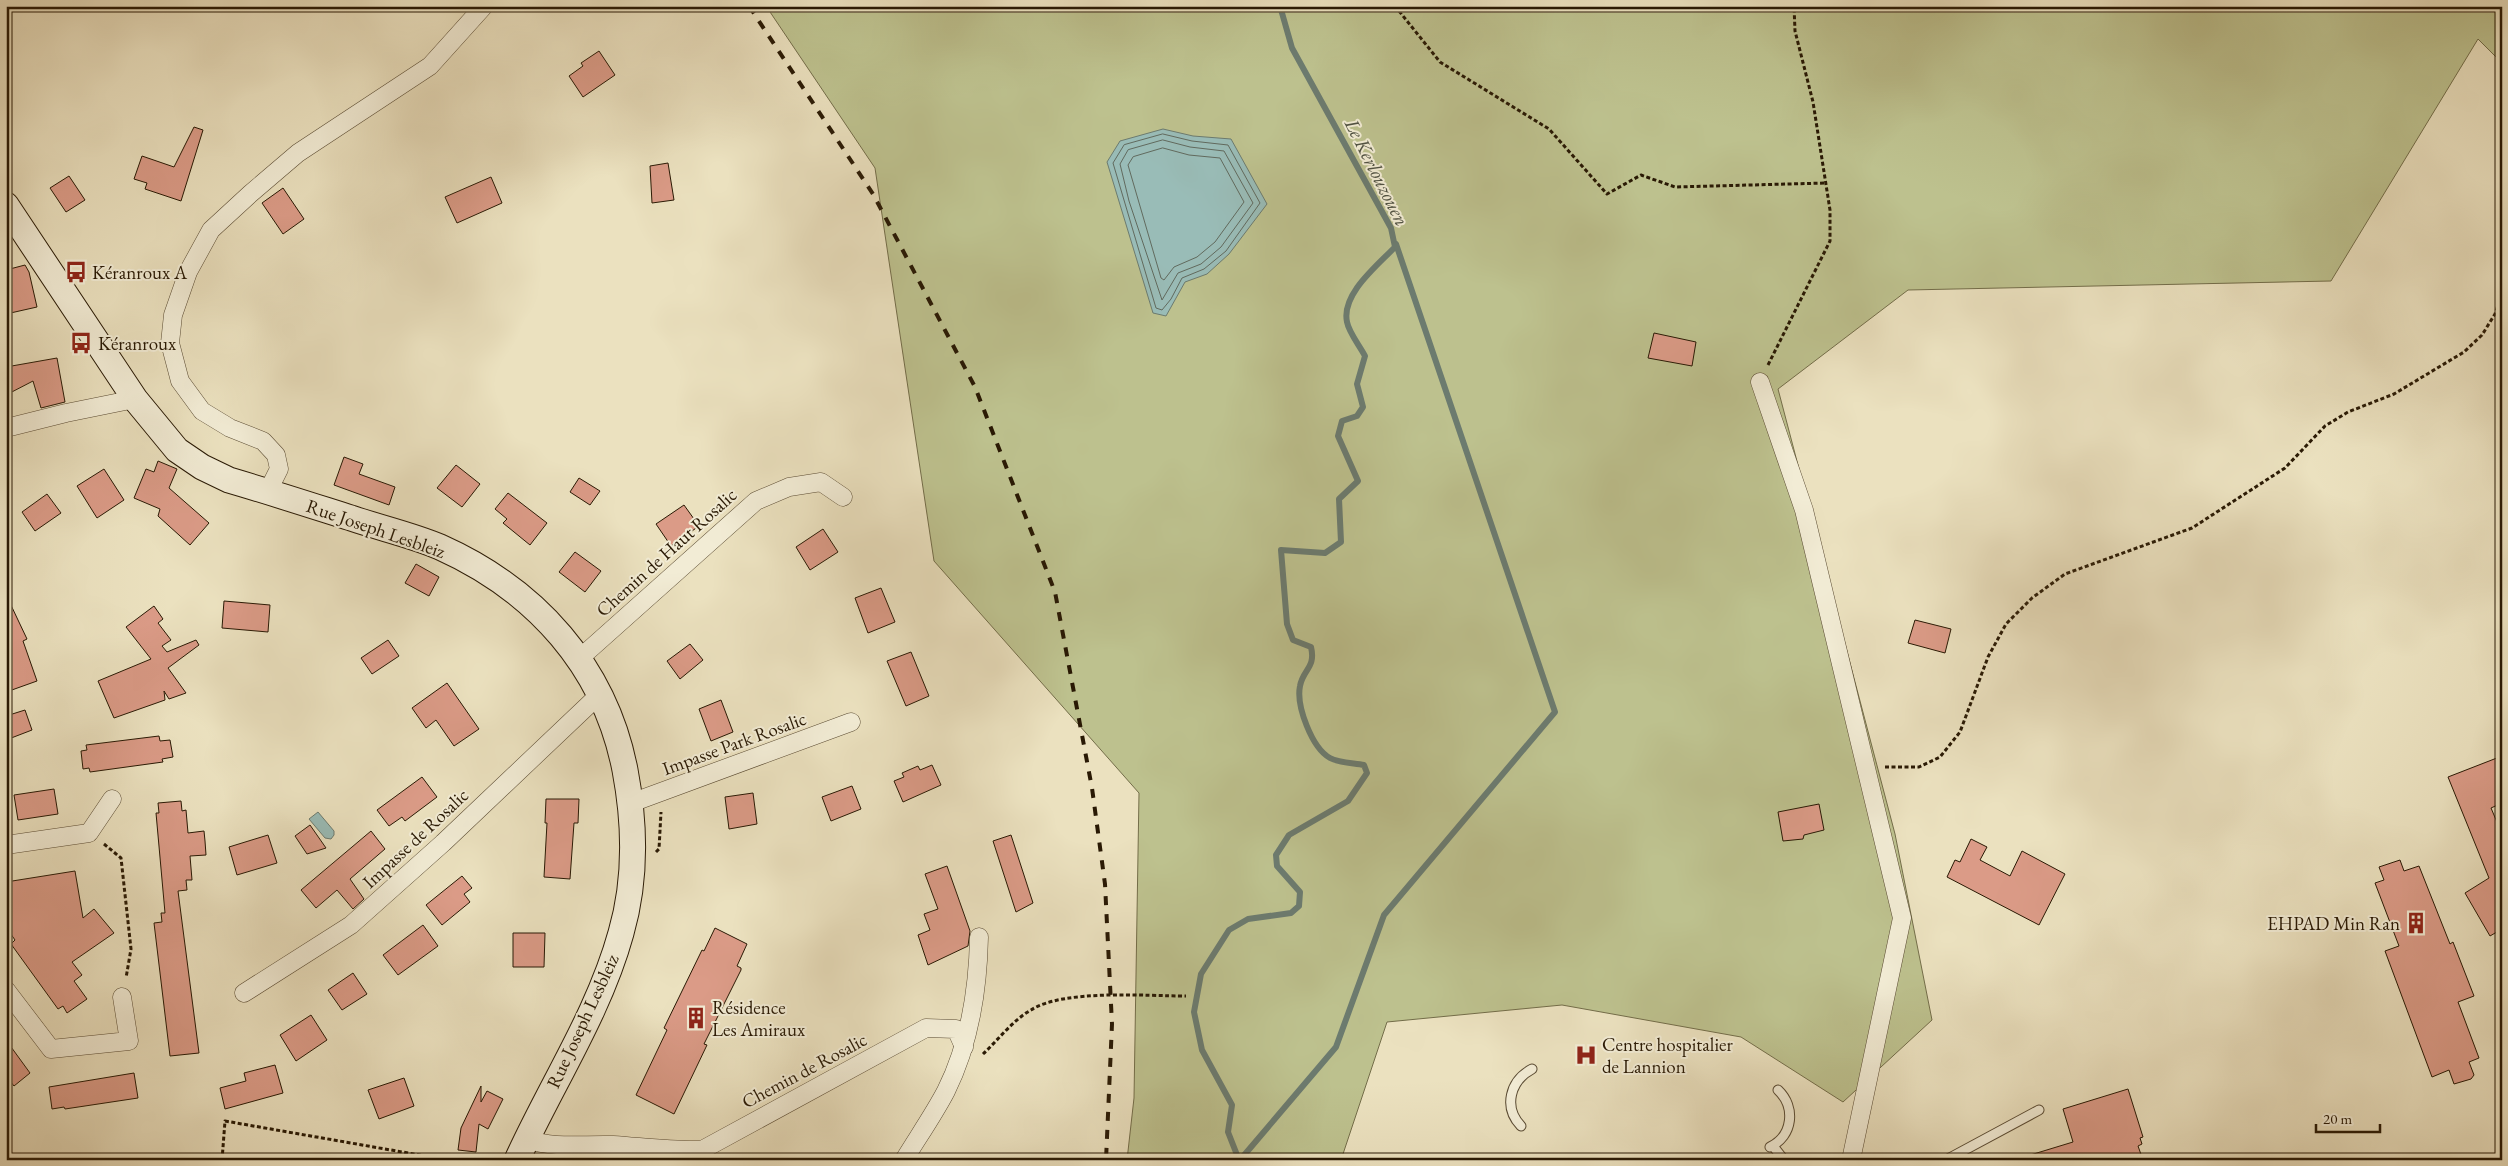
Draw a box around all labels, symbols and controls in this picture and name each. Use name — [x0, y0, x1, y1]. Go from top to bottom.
water label: Le Kerlouzouen — [1338, 113, 1415, 230]
bus stop icon: Kéranroux A — [63, 259, 89, 285]
place label: Kéranroux A — [92, 260, 188, 285]
bus stop icon: Kéranroux — [68, 330, 94, 356]
place label: Kéranroux — [98, 331, 177, 356]
street label: Chemin de Haut Rosalic — [591, 482, 742, 622]
street label: Rue Joseph Lesbleiz — [303, 493, 449, 564]
street label: Impasse Park Rosalic — [659, 706, 810, 781]
street label: Impasse de Rosalic — [357, 783, 474, 894]
building icon: EHPAD Min Ran — [2403, 910, 2429, 936]
place label: EHPAD Min Ran — [2267, 911, 2400, 936]
street label: Rue Joseph Lesbleiz — [540, 949, 625, 1092]
place label: Résidence Les Amiraux — [712, 995, 806, 1042]
building icon: Résidence Les Amiraux — [683, 1005, 709, 1031]
street label: Chemin de Rosalic — [737, 1027, 871, 1114]
place label: Centre hospitalier de Lannion — [1602, 1032, 1733, 1079]
hospital icon: Centre hospitalier de Lannion — [1573, 1042, 1599, 1068]
scale bar — [2316, 1101, 2379, 1133]
text: 20 m — [2323, 1109, 2352, 1128]

